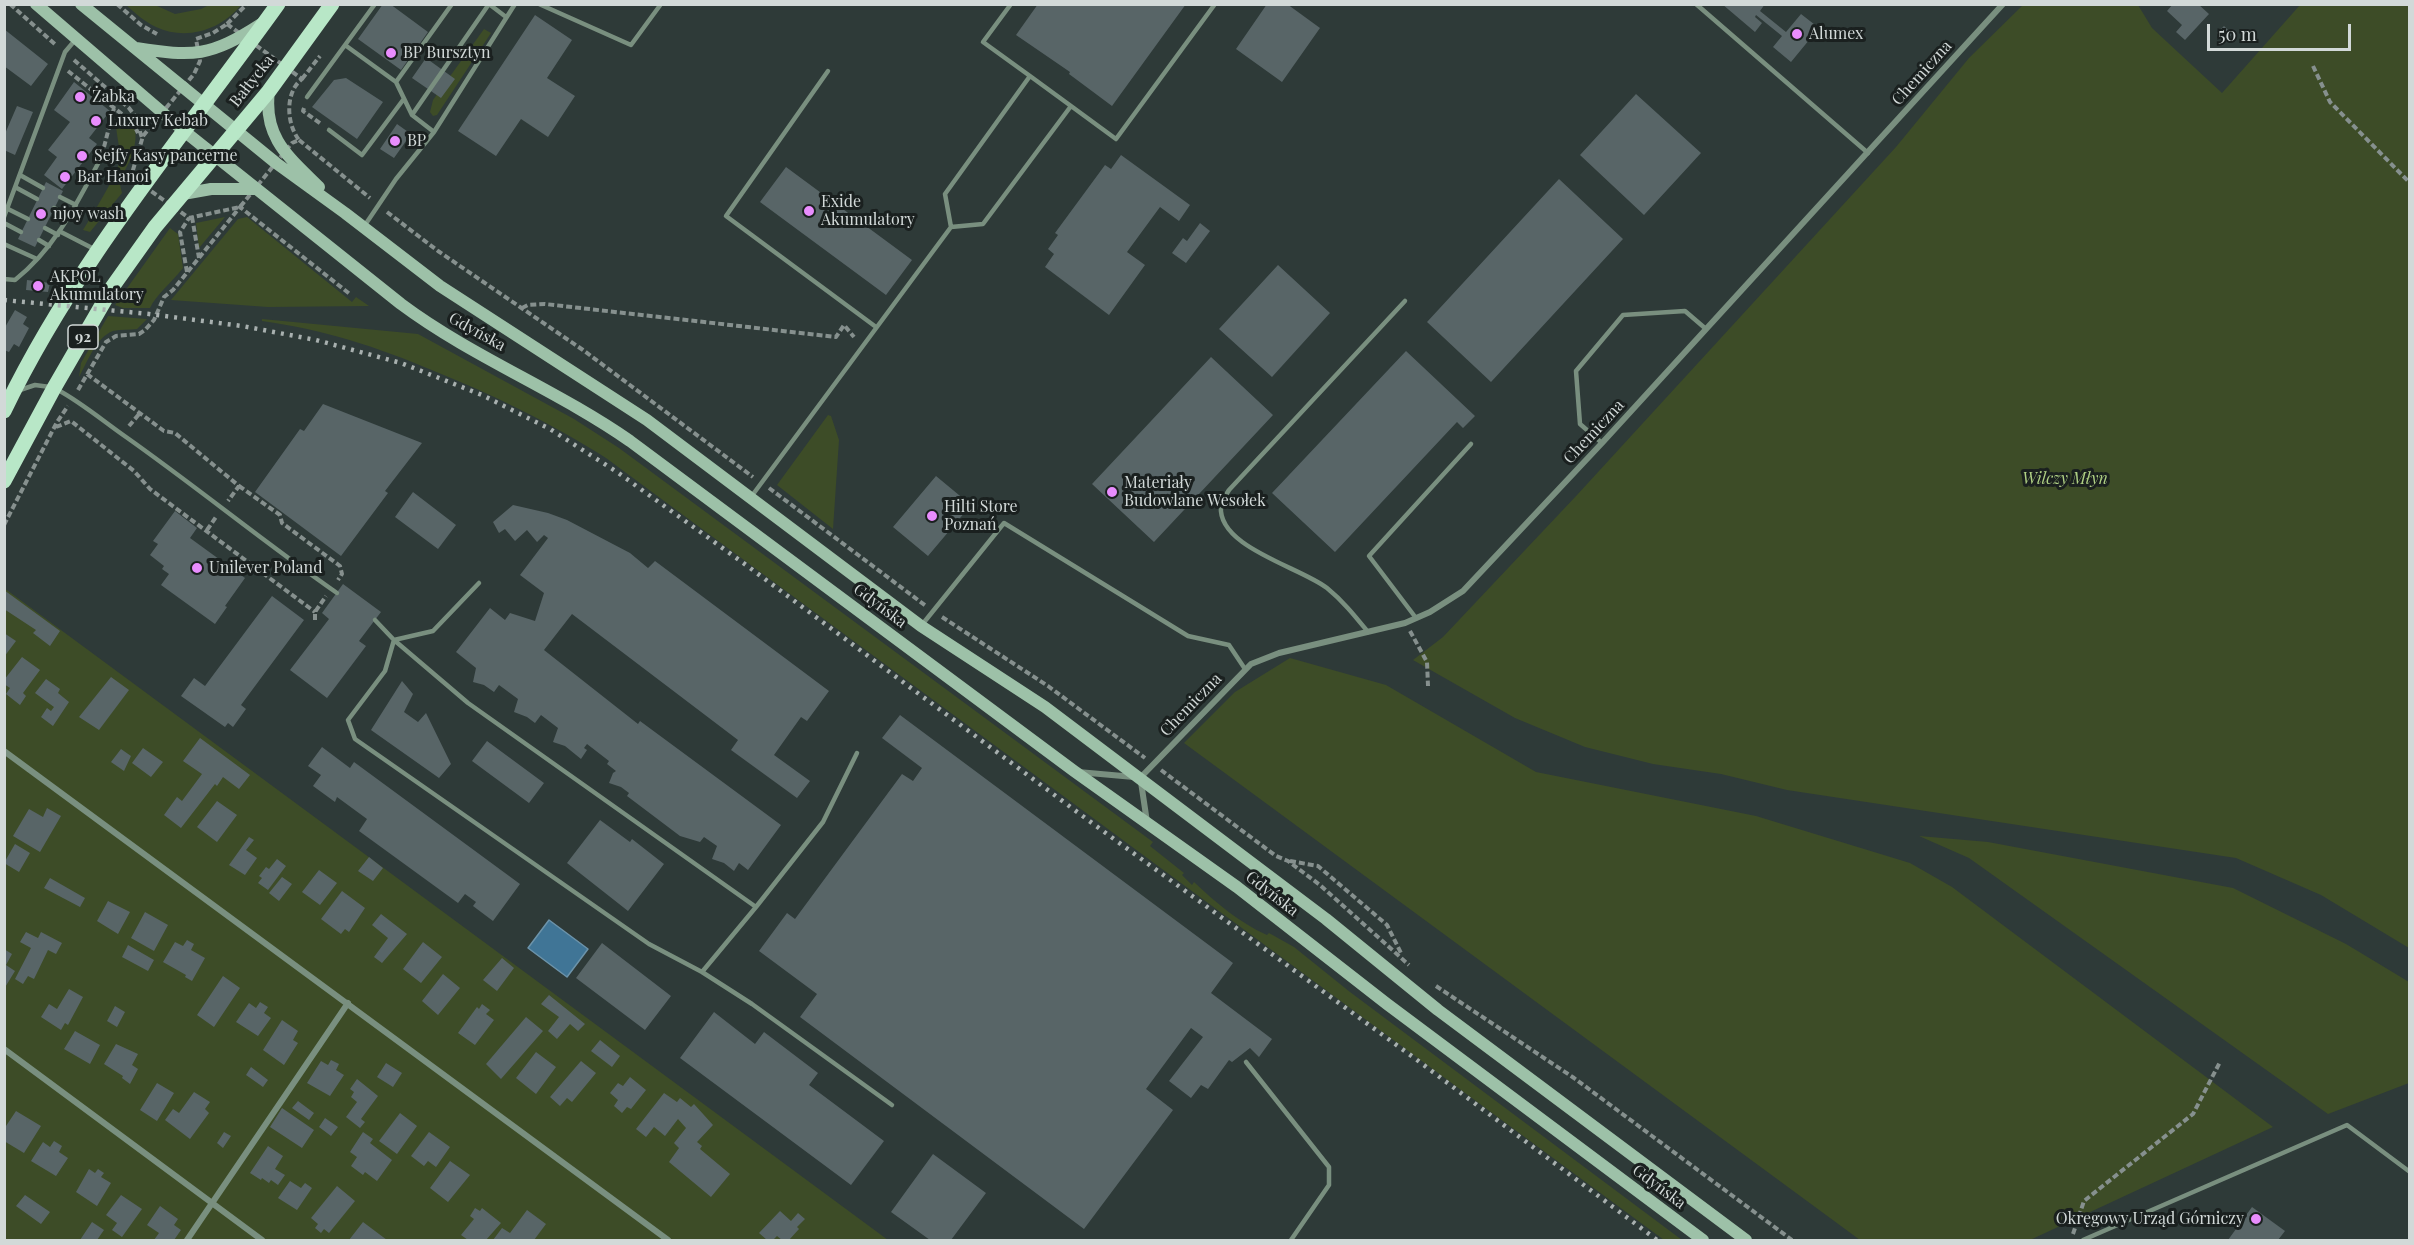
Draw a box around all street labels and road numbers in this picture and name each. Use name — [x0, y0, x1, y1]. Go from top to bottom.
street label: Chemiczna — [1888, 37, 1956, 109]
street label: Bałtycka — [226, 51, 278, 111]
street label: Gdyńska — [445, 309, 509, 355]
road number: 92 — [68, 325, 98, 349]
street label: Chemiczna — [1560, 396, 1628, 468]
street label: Gdyńska — [849, 580, 911, 632]
street label: Chemiczna — [1156, 669, 1226, 741]
street label: Gdyńska — [1242, 867, 1302, 921]
street label: Gdyńska — [1628, 1161, 1690, 1213]

